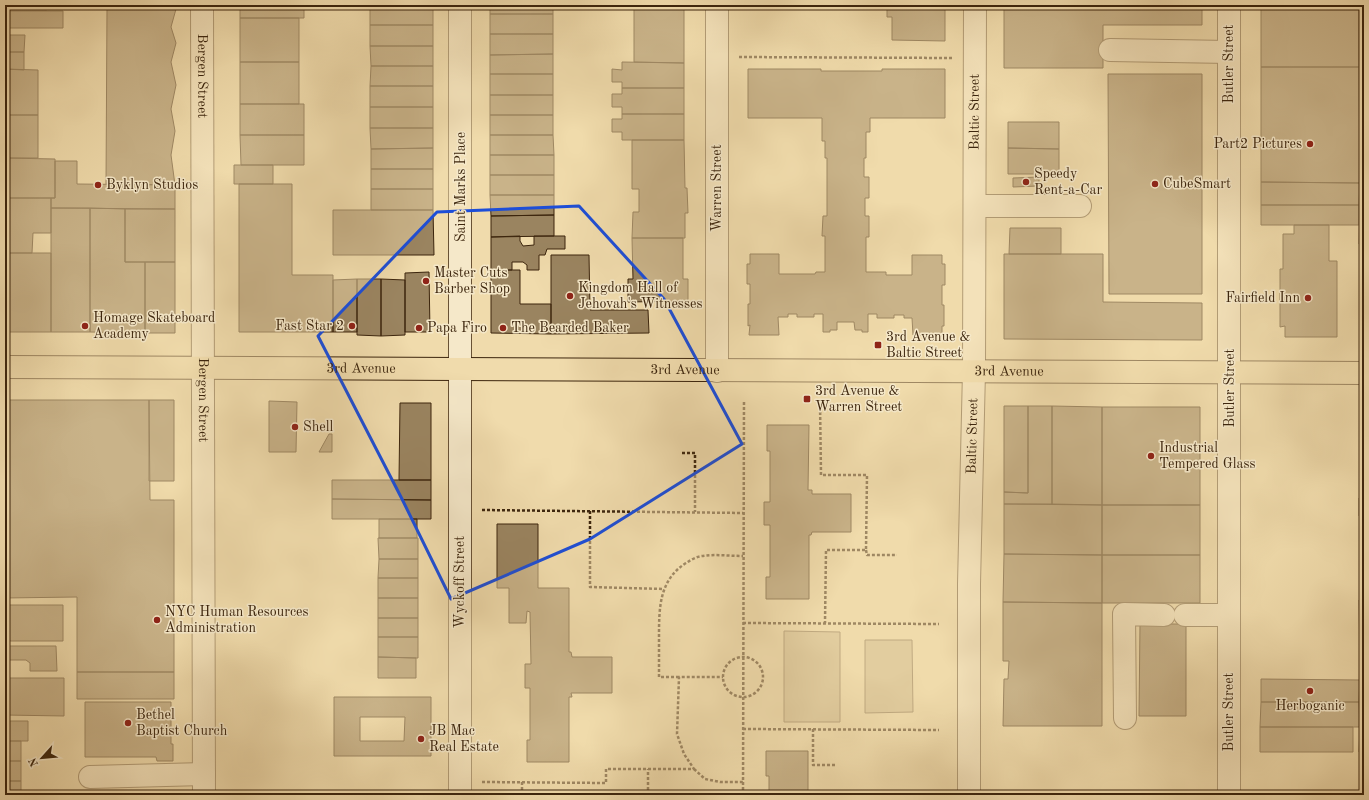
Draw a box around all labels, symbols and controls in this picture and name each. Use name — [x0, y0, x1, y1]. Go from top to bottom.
street label: Butler Street — [1222, 24, 1236, 104]
street label: Bergen Street — [195, 34, 209, 118]
street label: Baltic Street — [968, 74, 982, 150]
street label: Saint Marks Place — [454, 132, 468, 242]
place label: Part2 Pictures — [1213, 137, 1302, 151]
marker: Part2 Pictures — [1305, 139, 1315, 149]
street label: Warren Street — [710, 144, 724, 232]
place label: Speedy Rent-a-Car — [1034, 167, 1102, 197]
marker: Speedy Rent-a-Car — [1021, 177, 1031, 187]
place label: CubeSmart — [1163, 177, 1231, 191]
place label: Byklyn Studios — [106, 178, 198, 192]
marker: CubeSmart — [1150, 179, 1160, 189]
marker: Byklyn Studios — [93, 180, 103, 190]
place label: Master Cuts Barber Shop — [434, 266, 510, 296]
marker: Master Cuts Barber Shop — [421, 276, 431, 286]
place label: Kingdom Hall of Jehovah's Witnesses — [578, 281, 703, 311]
marker: Kingdom Hall of Jehovah's Witnesses — [565, 291, 575, 301]
place label: Fairfield Inn — [1225, 291, 1300, 305]
marker: Fairfield Inn — [1303, 293, 1313, 303]
place label: Homage Skateboard Academy — [93, 311, 215, 341]
place label: Fast Star 2 — [275, 319, 344, 333]
marker: Homage Skateboard Academy — [80, 321, 90, 331]
marker: Fast Star 2 — [347, 321, 357, 331]
place label: Papa Firo — [427, 321, 487, 335]
place label: The Bearded Baker — [511, 321, 629, 335]
marker: Papa Firo — [414, 323, 424, 333]
marker: The Bearded Baker — [498, 323, 508, 333]
place label: 3rd Avenue & Baltic Street — [886, 330, 970, 360]
marker: 3rd Avenue & Baltic Street — [873, 340, 883, 350]
street label: Butler Street — [1223, 348, 1237, 428]
street label: Bergen Street — [196, 358, 210, 442]
street label: 3rd Avenue — [326, 361, 396, 376]
street label: 3rd Avenue — [650, 363, 720, 377]
street label: 3rd Avenue — [974, 364, 1044, 379]
place label: 3rd Avenue & Warren Street — [815, 384, 902, 414]
marker: 3rd Avenue & Warren Street — [802, 394, 812, 404]
street label: Baltic Street — [965, 398, 980, 474]
place label: Shell — [303, 420, 334, 434]
marker: Shell — [290, 422, 300, 432]
place label: Industrial Tempered Glass — [1159, 441, 1256, 471]
marker: Industrial Tempered Glass — [1146, 451, 1156, 461]
street label: Wyckoff Street — [453, 536, 467, 628]
place label: NYC Human Resources Administration — [165, 605, 309, 635]
marker: NYC Human Resources Administration — [152, 615, 162, 625]
street label: Butler Street — [1222, 672, 1236, 752]
marker: Herboganic — [1305, 686, 1315, 696]
place label: Herboganic — [1275, 699, 1345, 713]
place label: Bethel Baptist Church — [136, 708, 228, 738]
marker: Bethel Baptist Church — [123, 718, 133, 728]
place label: JB Mac Real Estate — [429, 724, 499, 754]
marker: JB Mac Real Estate — [416, 734, 426, 744]
north arrow — [22, 738, 62, 778]
text: N — [27, 755, 41, 768]

